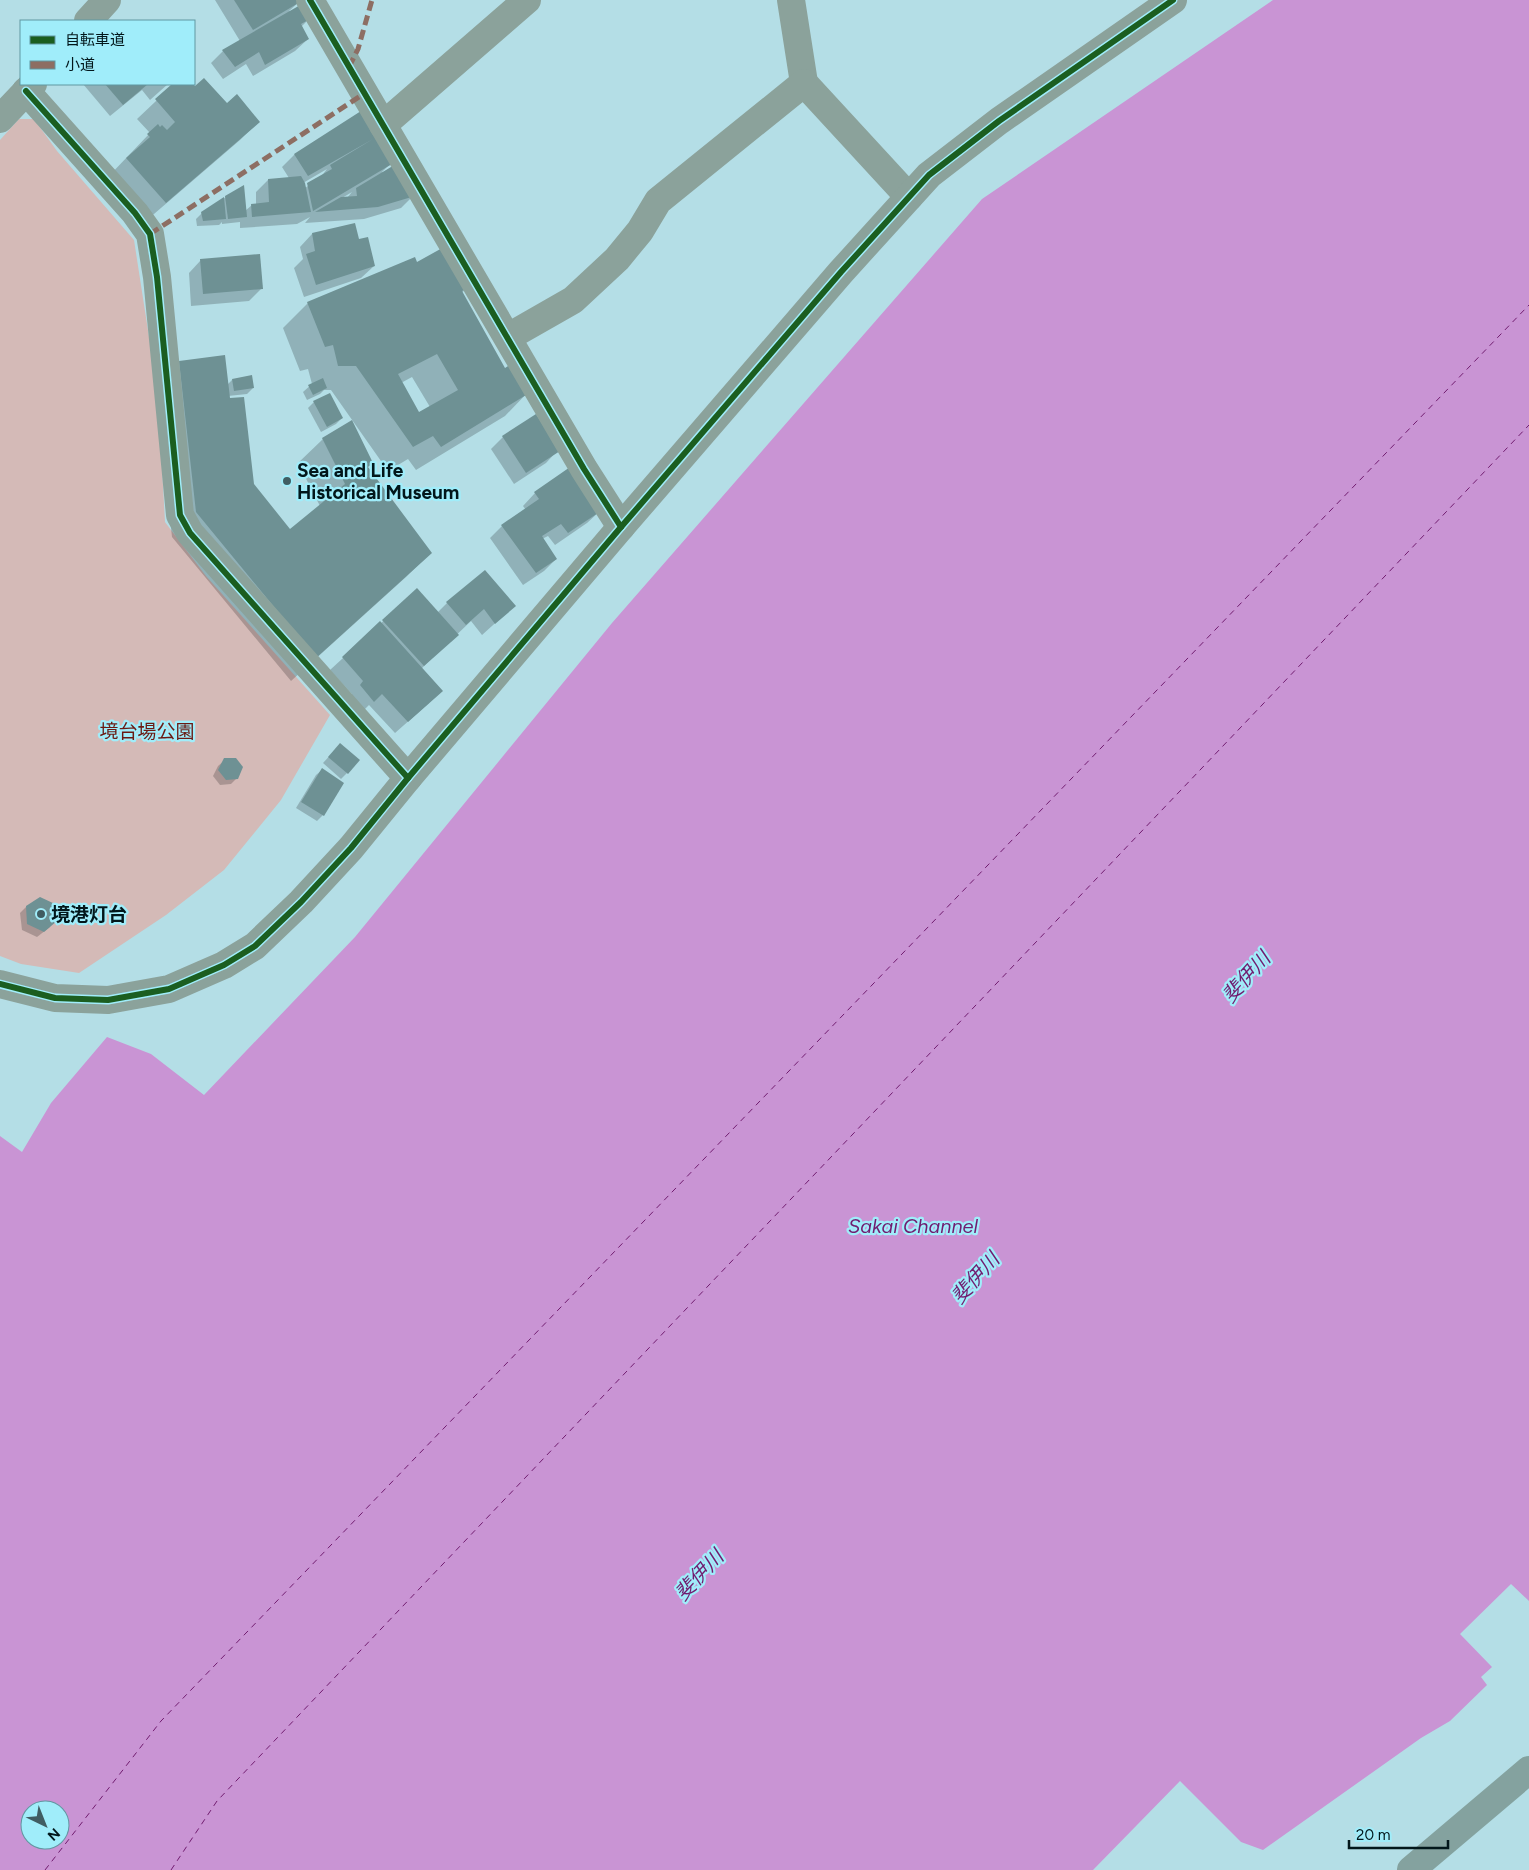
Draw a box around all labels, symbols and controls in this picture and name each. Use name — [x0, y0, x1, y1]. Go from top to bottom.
legend — [20, 20, 195, 85]
text: 自転車道 — [65, 31, 125, 49]
text: 小道 — [65, 56, 95, 74]
place label: Sea and Life Historical Museum — [297, 459, 459, 504]
marker: Sea and Life Historical Museum — [281, 475, 293, 487]
park label: 境台場公園 — [99, 720, 195, 743]
place label: 境港灯台 — [51, 903, 127, 926]
marker: 境港灯台 — [35, 908, 47, 920]
water label: 斐伊川 — [1217, 945, 1276, 1007]
water label: Sakai Channel — [848, 1214, 978, 1238]
water label: 斐伊川 — [946, 1246, 1005, 1308]
water label: 斐伊川 — [670, 1543, 730, 1605]
north arrow — [20, 1800, 70, 1850]
scale bar — [1349, 1818, 1448, 1850]
text: N — [44, 1824, 63, 1844]
text: 20 m — [1356, 1826, 1390, 1844]

